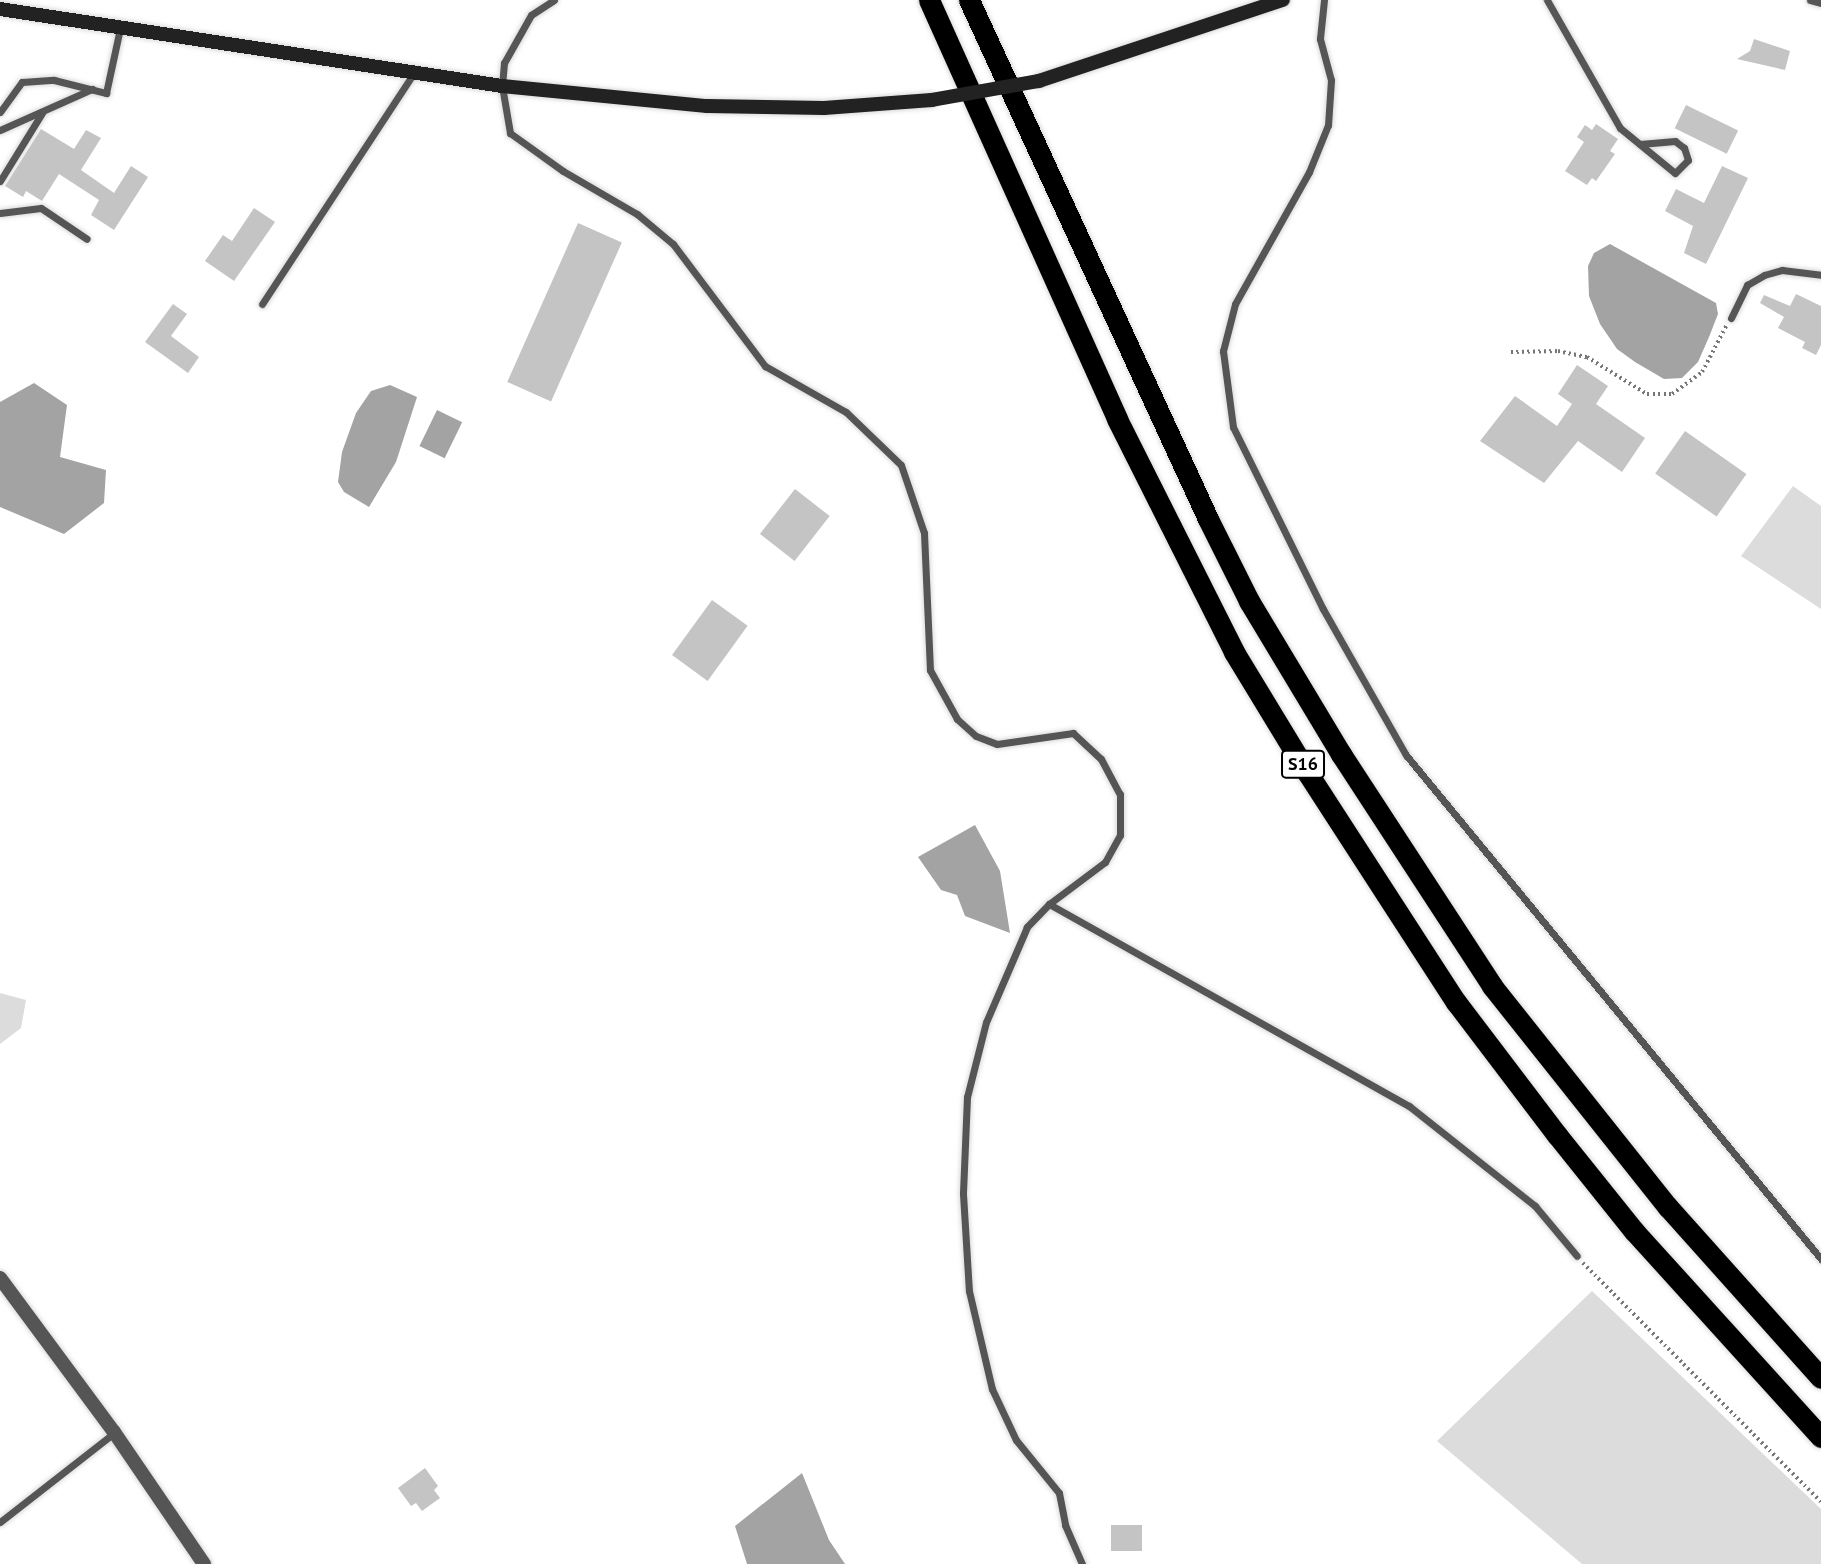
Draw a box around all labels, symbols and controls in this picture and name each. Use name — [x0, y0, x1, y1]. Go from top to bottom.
road number: S16 — [1280, 750, 1326, 778]

